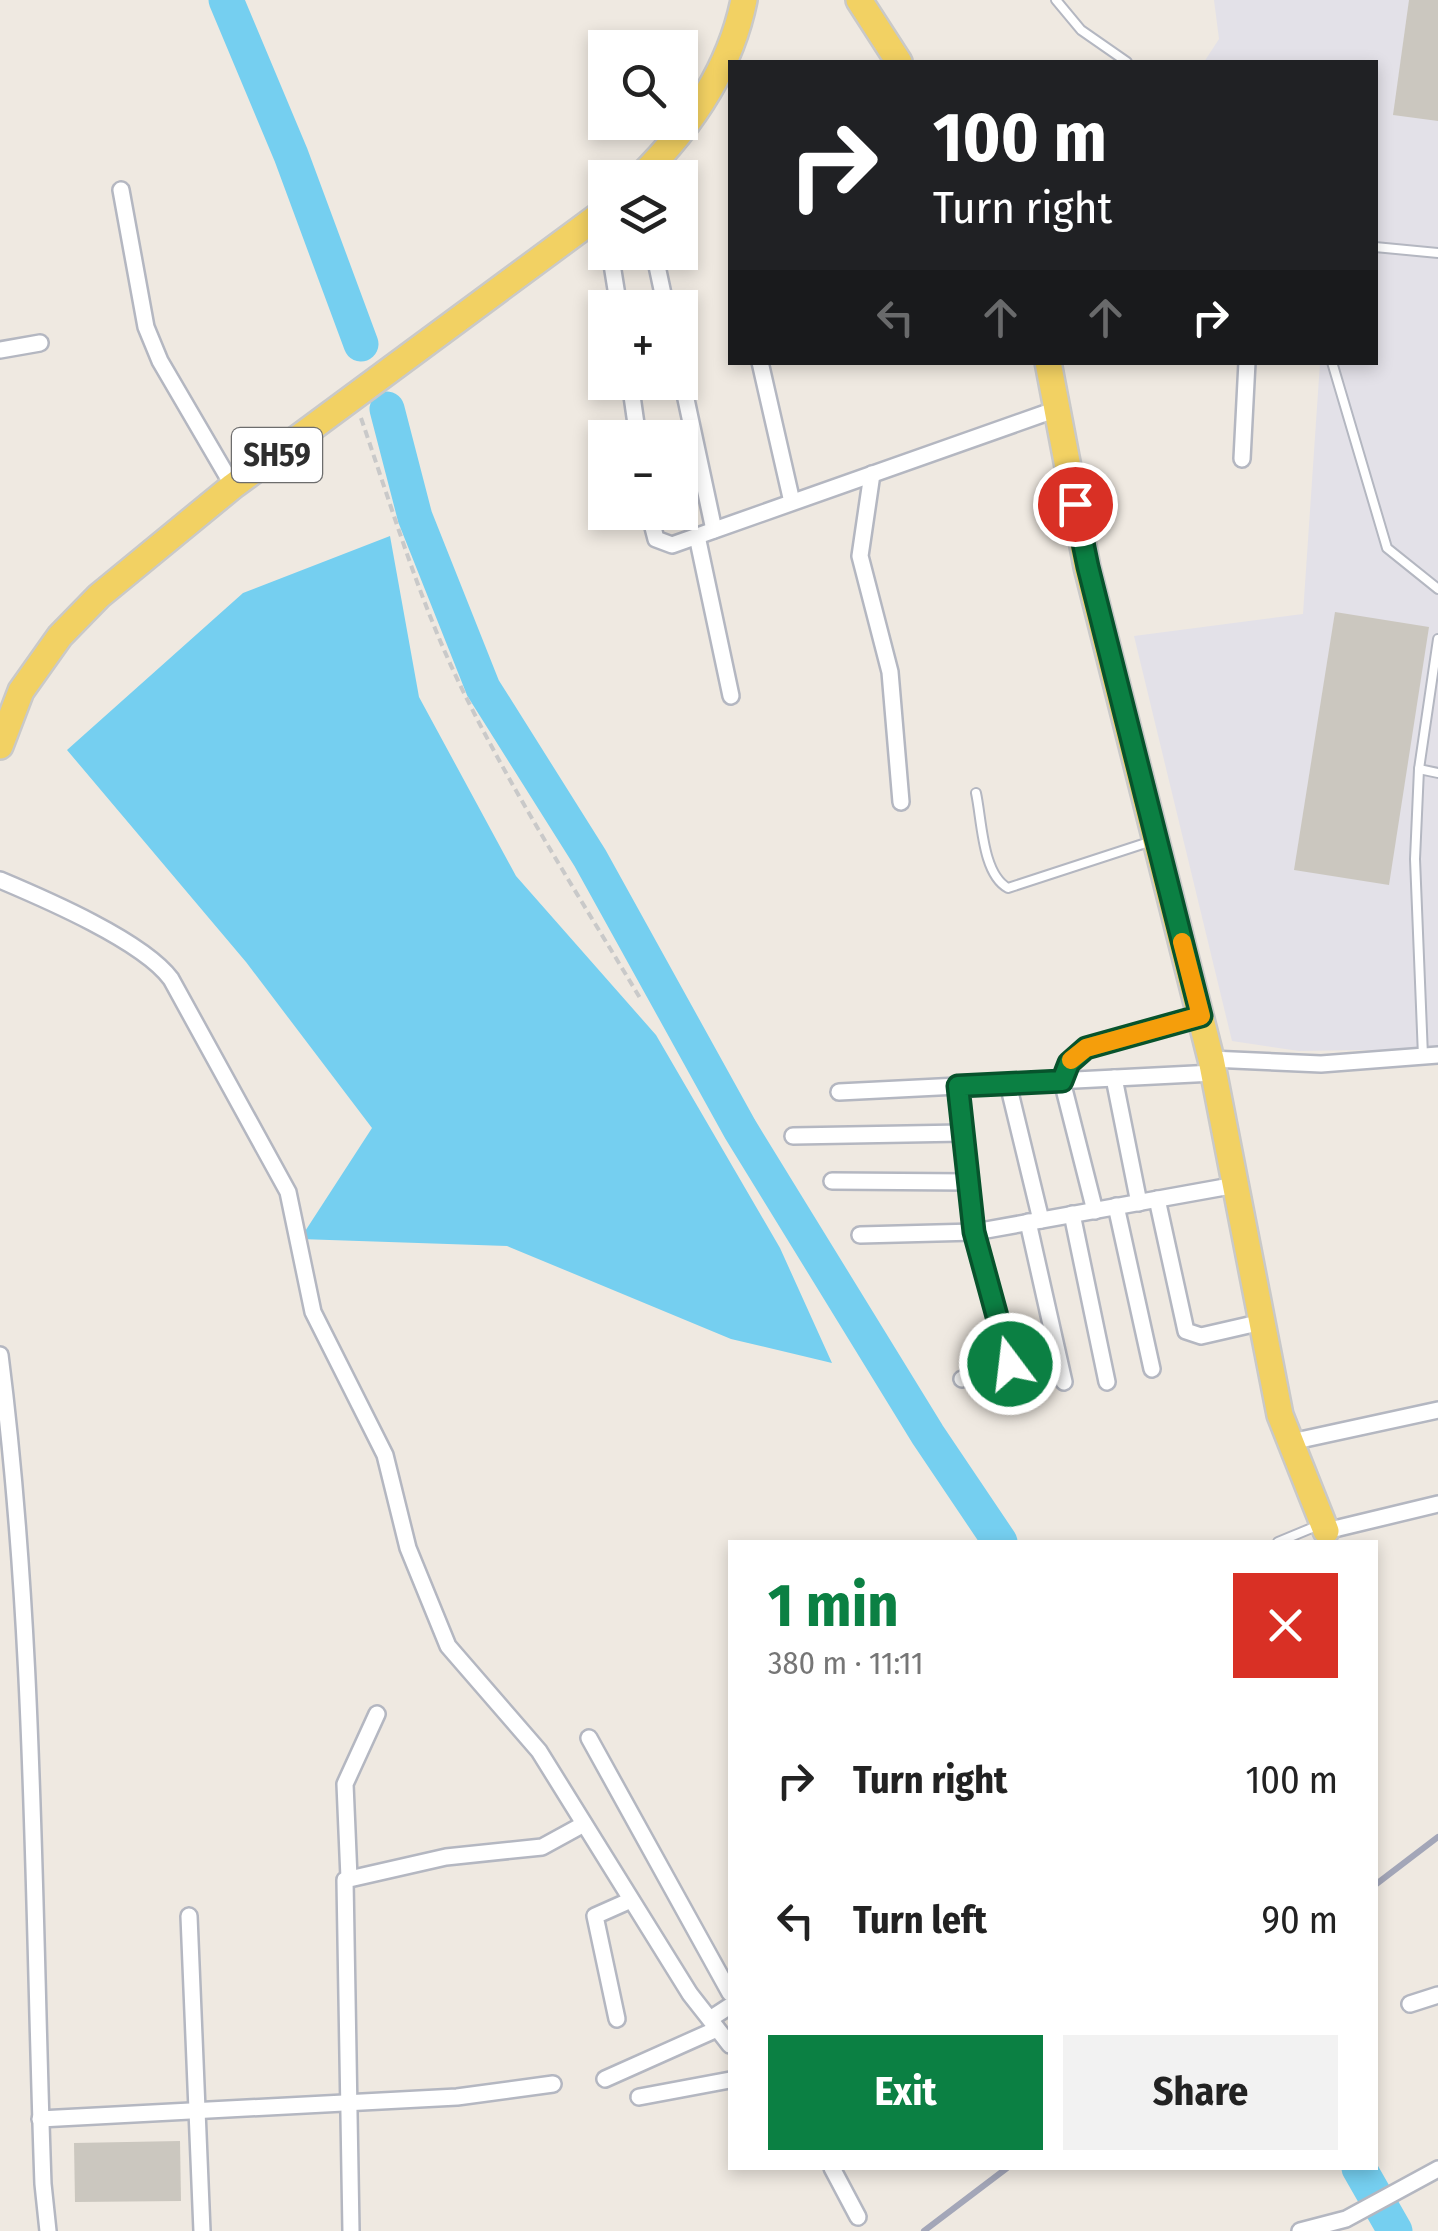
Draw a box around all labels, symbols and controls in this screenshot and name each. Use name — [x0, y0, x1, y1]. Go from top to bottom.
map controls — [588, 30, 698, 530]
button: search — [588, 30, 698, 140]
text: 100 m — [933, 96, 1107, 180]
icon: right — [768, 100, 898, 230]
button: layers — [588, 160, 698, 270]
text: Turn right — [933, 181, 1112, 235]
button: + — [588, 290, 698, 400]
icon: left — [868, 290, 923, 345]
icon: ahead — [973, 290, 1028, 345]
icon: ahead — [1078, 290, 1133, 345]
icon: right — [1183, 290, 1238, 345]
button: − — [588, 420, 698, 530]
road number: SH59 — [232, 428, 322, 482]
pin — [1033, 462, 1118, 547]
icon: arrive — [1048, 477, 1103, 532]
position arrow — [958, 1312, 1062, 1416]
text: 1 min — [768, 1570, 899, 1642]
button: close — [1233, 1573, 1338, 1678]
text: 380 m · 11:11 — [768, 1644, 924, 1682]
icon: right — [768, 1753, 823, 1808]
text: Turn right — [853, 1757, 1007, 1803]
text: 100 m — [1245, 1757, 1338, 1803]
icon: left — [768, 1893, 823, 1948]
text: Turn left — [853, 1897, 987, 1943]
text: 90 m — [1262, 1897, 1338, 1943]
button: Exit — [768, 2035, 1043, 2150]
button: Share — [1063, 2035, 1338, 2150]

